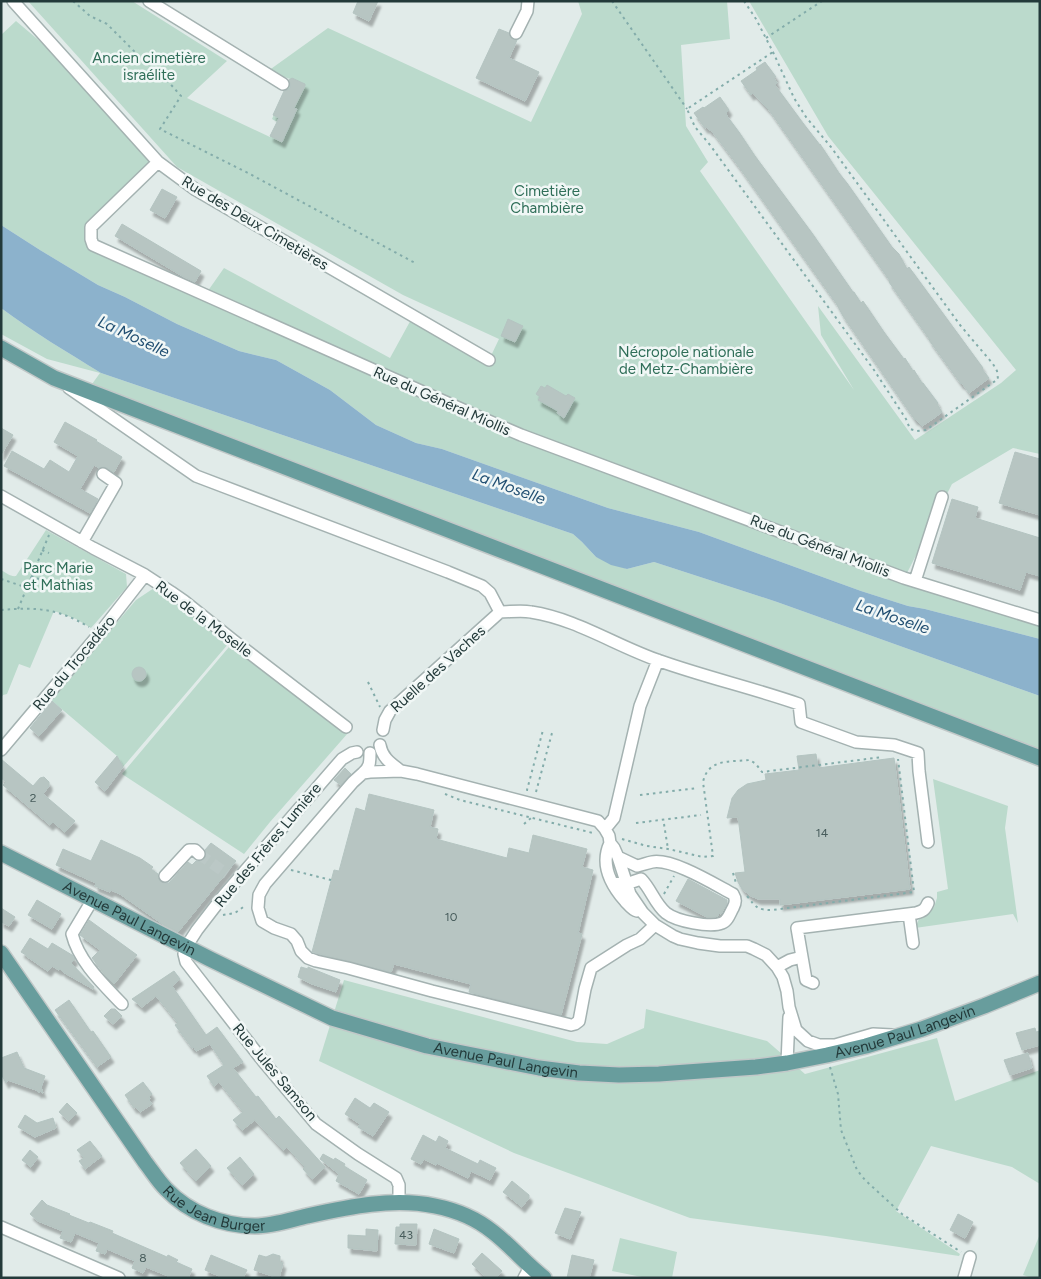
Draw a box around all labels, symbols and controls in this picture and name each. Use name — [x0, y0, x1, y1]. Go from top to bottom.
park label: Ancien cimetière israélite — [92, 49, 206, 84]
street label: Rue des Deux Cimetières — [178, 172, 332, 274]
park label: Cimetière Chambière — [510, 182, 584, 217]
water label: La Moselle — [95, 312, 173, 361]
park label: Nécropole nationale de Metz-Chambière — [618, 343, 754, 378]
street label: Rue du Général Miollis — [371, 363, 513, 439]
water label: La Moselle — [470, 464, 548, 509]
street label: Rue du Général Miollis — [748, 511, 892, 581]
park label: Parc Marie et Mathias — [23, 559, 93, 594]
street label: Rue de la Moselle — [152, 577, 256, 661]
water label: La Moselle — [854, 595, 932, 638]
street label: Rue du Trocadéro — [29, 612, 119, 714]
street label: Ruelle des Vaches — [387, 622, 489, 716]
street label: Rue des Frères Lumière — [211, 779, 325, 911]
house number: 2 — [30, 791, 36, 805]
house number: 14 — [816, 826, 829, 840]
street label: Avenue Paul Langevin — [60, 877, 199, 959]
house number: 10 — [445, 910, 458, 924]
street label: Avenue Paul Langevin — [833, 1001, 978, 1062]
street label: Rue Jules Samson — [229, 1020, 321, 1124]
street label: Avenue Paul Langevin — [432, 1038, 579, 1082]
street label: Rue Jean Burger — [159, 1182, 266, 1235]
house number: 43 — [399, 1228, 413, 1242]
house number: 8 — [139, 1251, 147, 1265]

